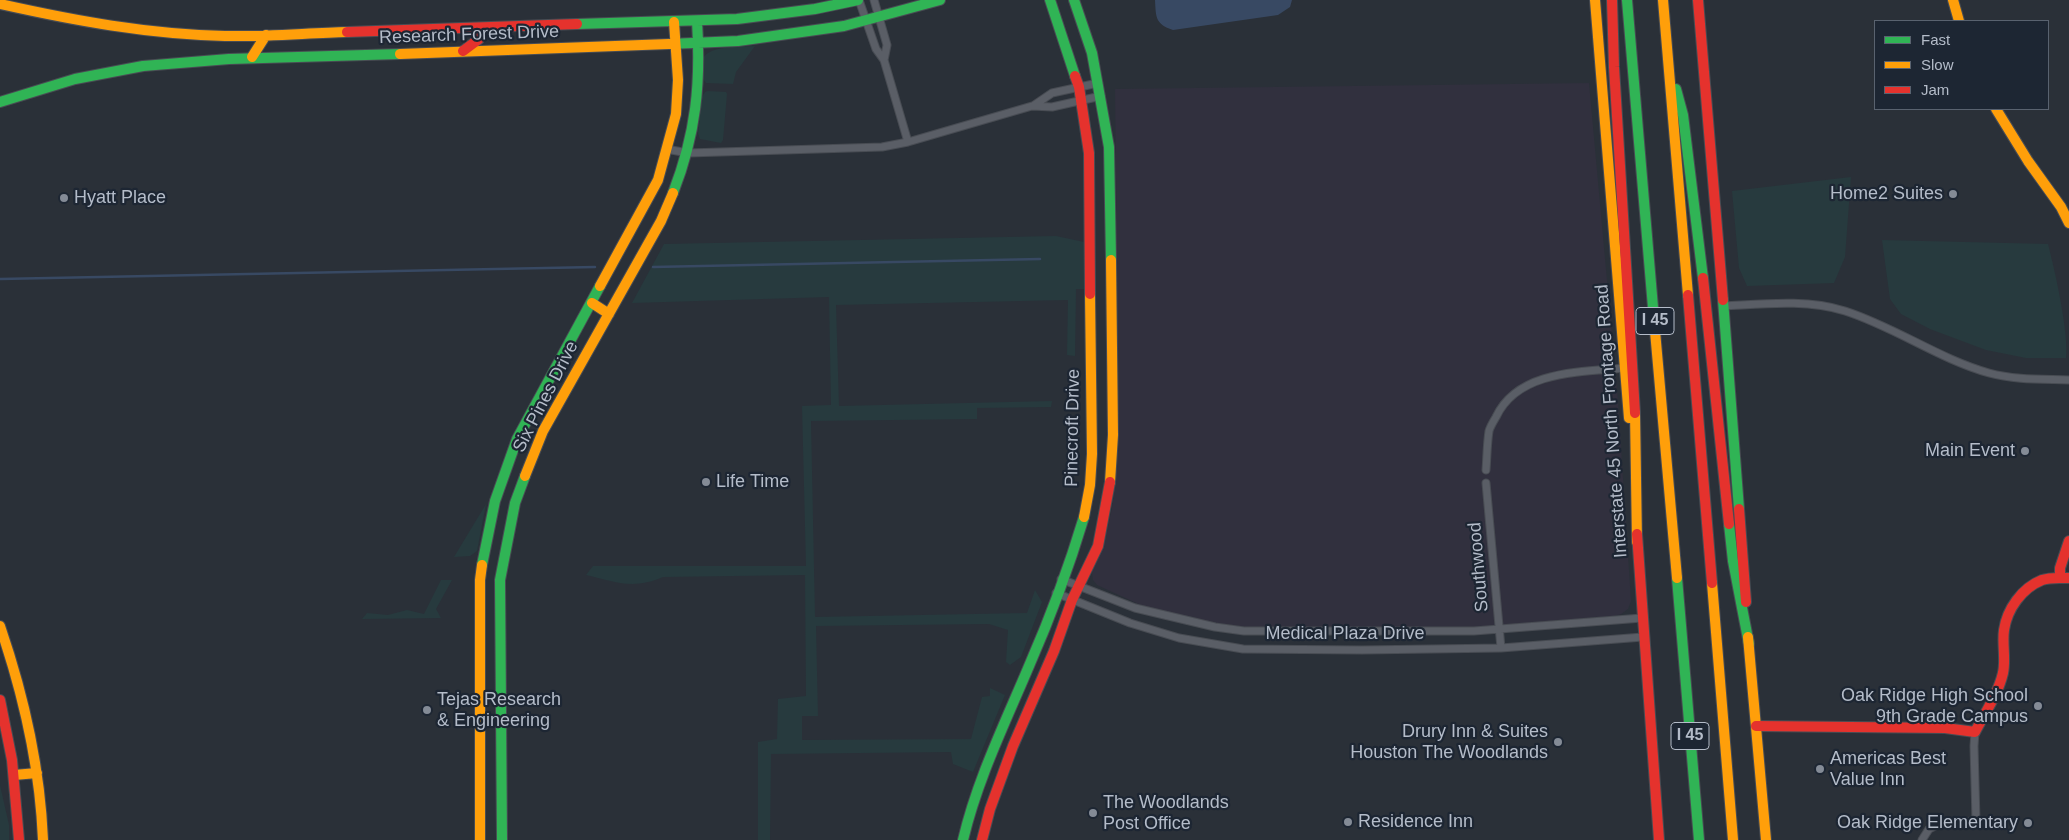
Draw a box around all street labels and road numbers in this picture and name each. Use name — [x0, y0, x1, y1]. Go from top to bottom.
street label: Research Forest Drive — [379, 21, 559, 49]
street label: Interstate 45 North Frontage Road — [1592, 284, 1632, 558]
road number: I 45 — [1636, 308, 1674, 334]
street label: Six Pines Drive — [509, 338, 583, 456]
street label: Pinecroft Drive — [1061, 369, 1085, 487]
street label: Southwood — [1464, 521, 1494, 613]
street label: Medical Plaza Drive — [1265, 623, 1425, 645]
road number: I 45 — [1671, 722, 1709, 749]

